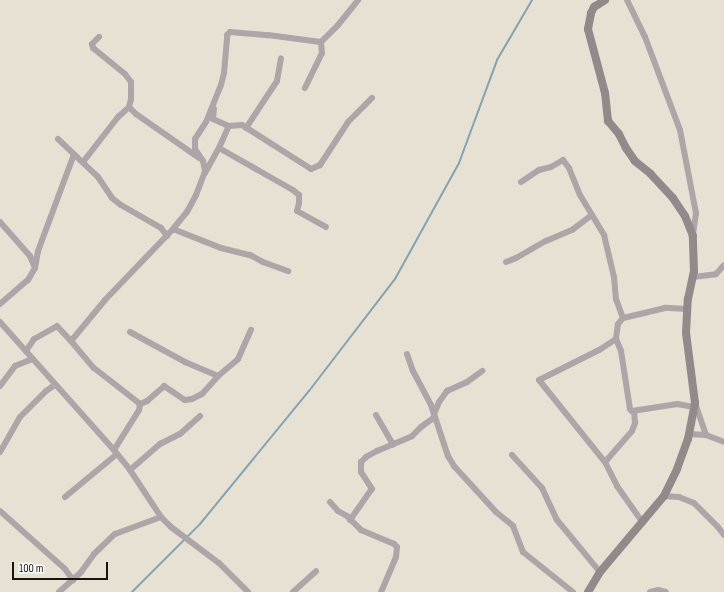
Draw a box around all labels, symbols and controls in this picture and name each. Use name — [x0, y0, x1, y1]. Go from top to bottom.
scale bar — [14, 554, 110, 580]
text: 100 m — [19, 561, 44, 576]

